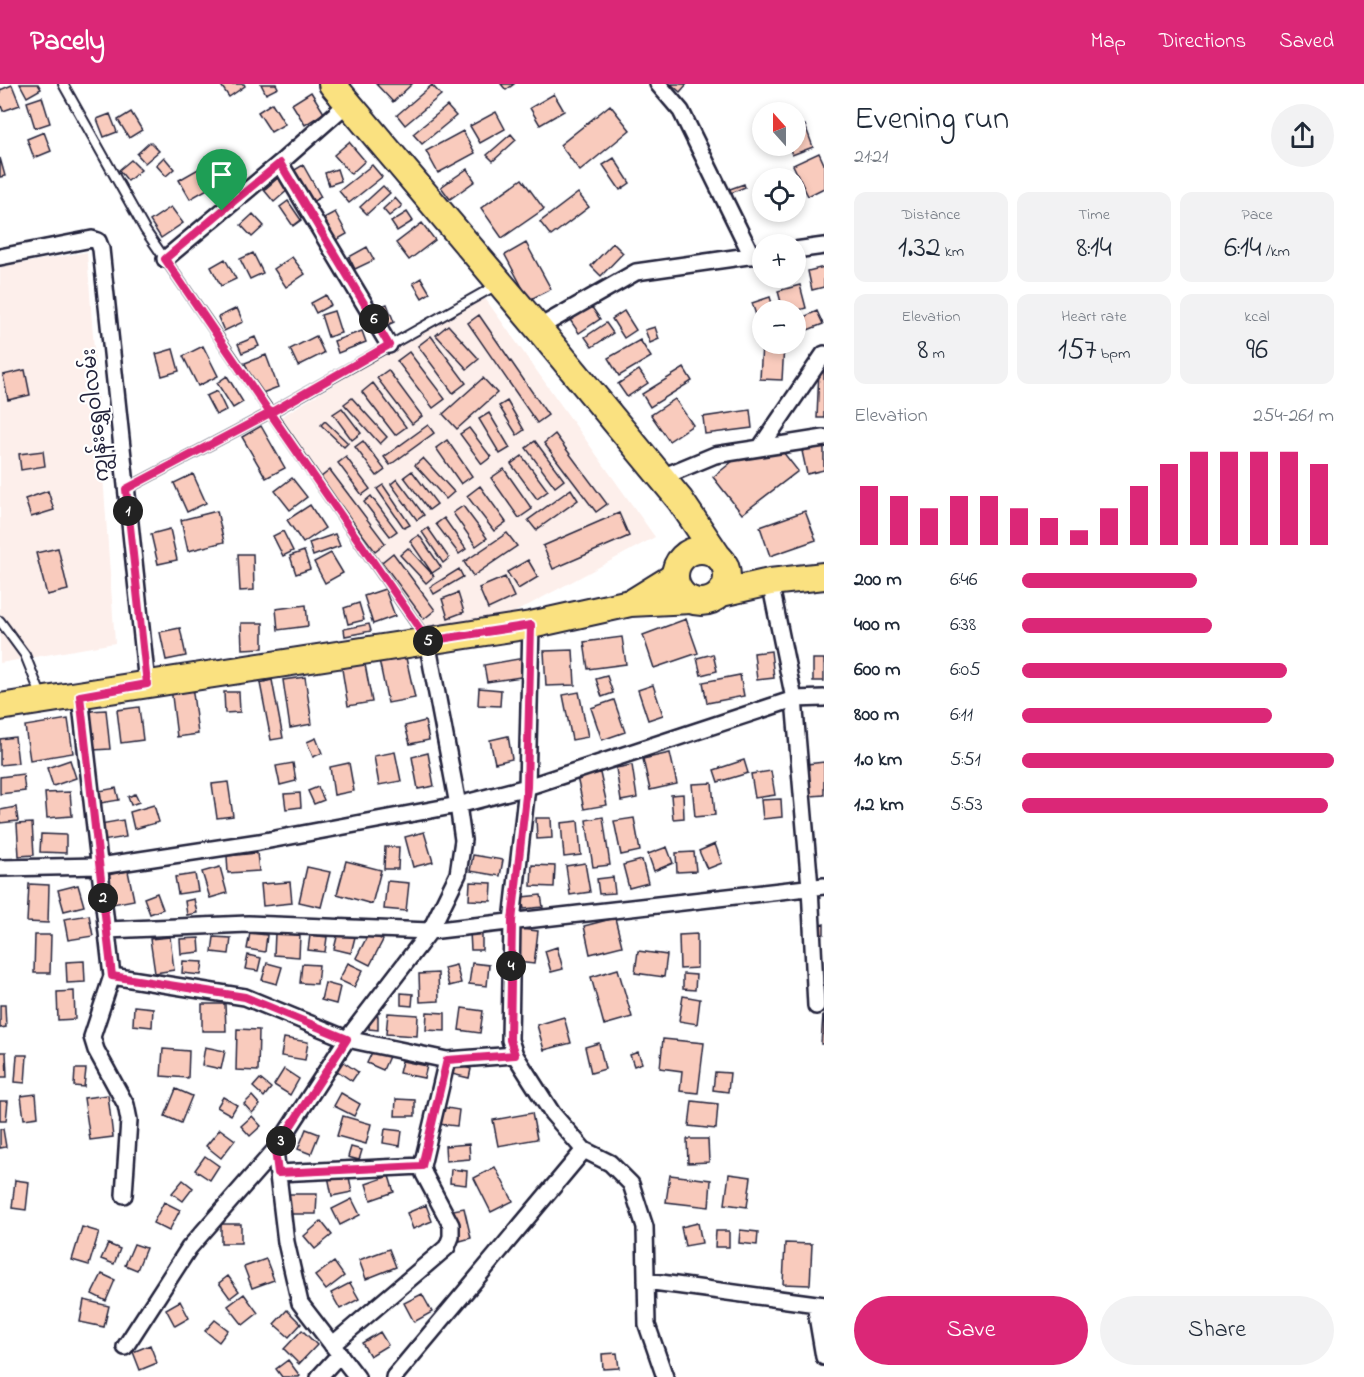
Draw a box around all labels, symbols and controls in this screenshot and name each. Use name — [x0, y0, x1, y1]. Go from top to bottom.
text: Pacely — [30, 22, 105, 63]
text: Map — [1090, 27, 1126, 57]
text: Directions — [1159, 27, 1246, 57]
text: Saved — [1279, 27, 1334, 57]
text: Evening run — [854, 96, 1009, 144]
north arrow — [752, 102, 806, 156]
map controls — [752, 102, 806, 354]
button: share — [1271, 104, 1334, 167]
text: 21:21 — [854, 143, 888, 172]
pin — [196, 149, 247, 211]
icon: arrive — [205, 158, 238, 191]
button: locate — [752, 168, 806, 222]
text: Distance — [902, 203, 960, 227]
text: Time — [1078, 203, 1110, 227]
text: Pace — [1241, 203, 1273, 227]
text: 1.32 — [898, 227, 941, 271]
text: 8:14 — [1076, 227, 1112, 271]
text: 6:14 — [1224, 227, 1262, 271]
button: + — [752, 234, 806, 288]
text: km — [941, 240, 964, 264]
text: /km — [1262, 240, 1290, 264]
button: − — [752, 300, 806, 354]
pin: 6 — [359, 304, 389, 334]
text: Elevation — [902, 305, 960, 329]
text: Heart rate — [1061, 305, 1127, 329]
text: kcal — [1244, 305, 1270, 329]
text: 6 — [370, 307, 378, 331]
text: 8 — [917, 329, 928, 373]
text: 157 — [1058, 329, 1097, 373]
text: 96 — [1246, 329, 1268, 373]
text: m — [928, 342, 945, 366]
text: bpm — [1097, 342, 1130, 366]
street label: ကျွန်းရွှေဝါလမ်း — [74, 347, 119, 483]
text: Elevation — [854, 402, 928, 431]
text: 254–261 m — [1253, 402, 1334, 431]
pin: 1 — [113, 496, 143, 526]
text: 1 — [125, 499, 131, 523]
text: 200 m — [854, 566, 902, 595]
text: 6:46 — [950, 566, 978, 595]
text: 400 m — [854, 611, 900, 640]
text: 6:38 — [950, 611, 976, 640]
pin: 5 — [413, 626, 443, 656]
text: 5 — [423, 629, 433, 653]
text: 600 m — [854, 656, 901, 685]
text: 6:05 — [950, 656, 981, 685]
text: 800 m — [854, 701, 899, 730]
text: 6:11 — [950, 701, 973, 730]
text: 1.0 km — [854, 746, 902, 775]
text: 5:51 — [950, 746, 981, 775]
text: 1.2 km — [854, 791, 904, 820]
text: 5:53 — [950, 791, 983, 820]
pin: 2 — [88, 883, 118, 913]
text: 2 — [99, 886, 107, 910]
pin: 4 — [496, 951, 526, 981]
text: 4 — [508, 954, 514, 978]
pin: 3 — [266, 1126, 296, 1156]
text: 3 — [278, 1129, 284, 1153]
button: Save — [854, 1296, 1088, 1365]
button: Share — [1100, 1296, 1334, 1365]

